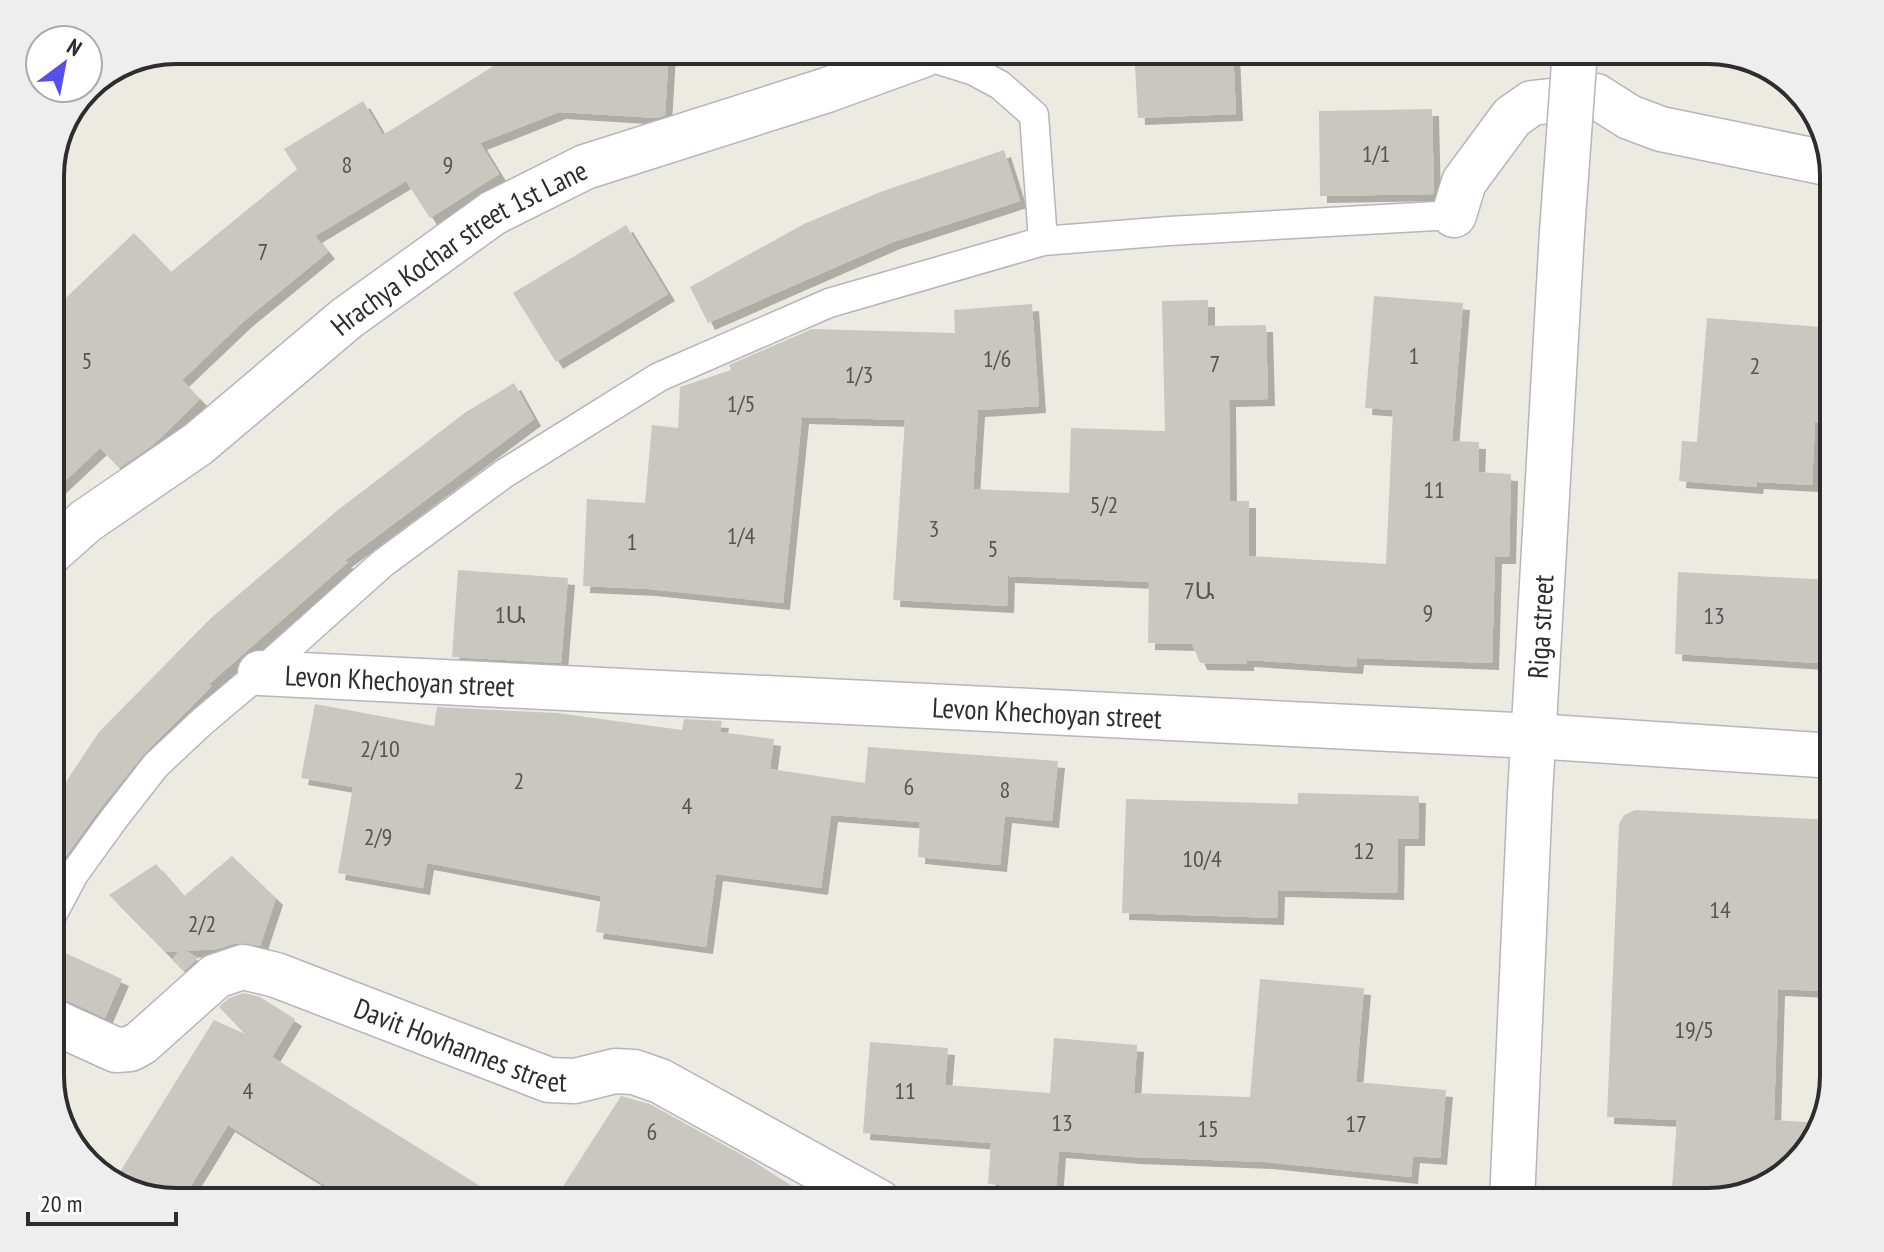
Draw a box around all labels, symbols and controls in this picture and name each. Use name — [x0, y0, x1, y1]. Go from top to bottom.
north arrow — [24, 24, 104, 104]
text: N — [62, 32, 87, 62]
house number: 1/1 — [1362, 138, 1390, 169]
house number: 8 — [342, 149, 352, 180]
house number: 9 — [443, 149, 453, 180]
street label: Hrachya Kochar street 1st Lane — [322, 151, 593, 343]
house number: 7 — [258, 236, 268, 267]
house number: 1 — [1409, 340, 1419, 371]
house number: 1/6 — [983, 343, 1011, 374]
house number: 5 — [82, 345, 92, 376]
house number: 7 — [1210, 348, 1220, 379]
house number: 2 — [1750, 350, 1760, 381]
house number: 1/3 — [845, 359, 873, 390]
house number: 1/5 — [727, 388, 755, 419]
house number: 11 — [1423, 474, 1445, 505]
house number: 5/2 — [1090, 489, 1118, 520]
house number: 3 — [929, 513, 939, 544]
house number: 1/4 — [727, 520, 756, 551]
house number: 1 — [627, 526, 637, 557]
house number: 5 — [988, 533, 998, 564]
street label: Riga street — [1518, 573, 1561, 680]
house number: 7Ա — [1184, 575, 1214, 606]
house number: 9 — [1423, 597, 1433, 628]
house number: 1Ա — [495, 599, 525, 630]
house number: 13 — [1703, 600, 1725, 631]
street label: Levon Khechoyan street — [284, 656, 516, 704]
street label: Levon Khechoyan street — [931, 688, 1163, 736]
house number: 2/10 — [360, 733, 400, 764]
house number: 2 — [514, 765, 524, 796]
house number: 6 — [904, 771, 914, 802]
house number: 8 — [1000, 774, 1010, 805]
house number: 4 — [682, 790, 693, 821]
house number: 2/9 — [364, 821, 392, 852]
house number: 12 — [1353, 835, 1375, 866]
house number: 10/4 — [1182, 843, 1222, 874]
house number: 14 — [1709, 894, 1731, 925]
house number: 2/2 — [188, 908, 216, 939]
street label: Davit Hovhannes street — [349, 988, 568, 1099]
house number: 19/5 — [1674, 1014, 1714, 1045]
house number: 4 — [243, 1075, 254, 1106]
house number: 11 — [894, 1075, 916, 1106]
house number: 13 — [1051, 1107, 1073, 1138]
house number: 17 — [1345, 1108, 1367, 1139]
house number: 15 — [1197, 1113, 1219, 1144]
house number: 6 — [647, 1116, 657, 1147]
scale bar — [28, 1176, 176, 1226]
text: 20 m — [40, 1188, 82, 1219]

